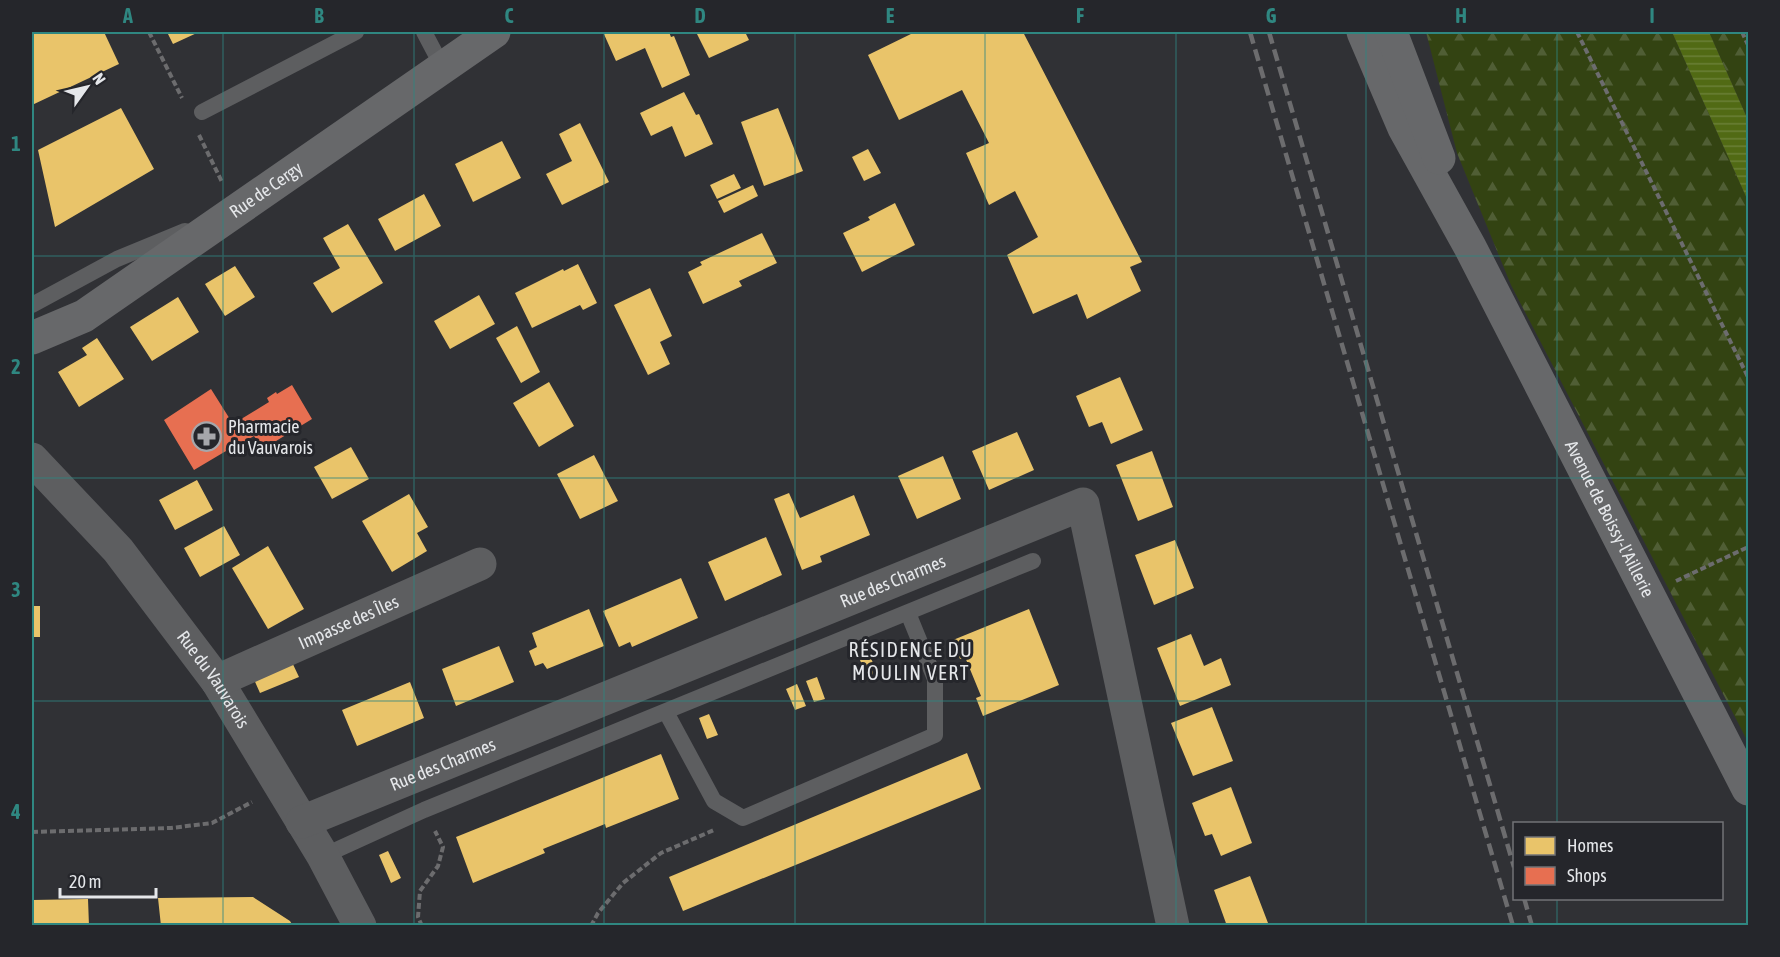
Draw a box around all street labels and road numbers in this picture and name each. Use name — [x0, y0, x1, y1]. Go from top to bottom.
street label: Rue de Cergy — [225, 157, 306, 222]
street label: Avenue de Boissy-l'Aillerie — [1561, 437, 1659, 601]
street label: Rue des Charmes — [837, 550, 949, 612]
street label: Impasse des Îles — [295, 591, 402, 653]
street label: Rue du Vauvarois — [173, 626, 254, 732]
street label: Rue des Charmes — [387, 733, 498, 795]

